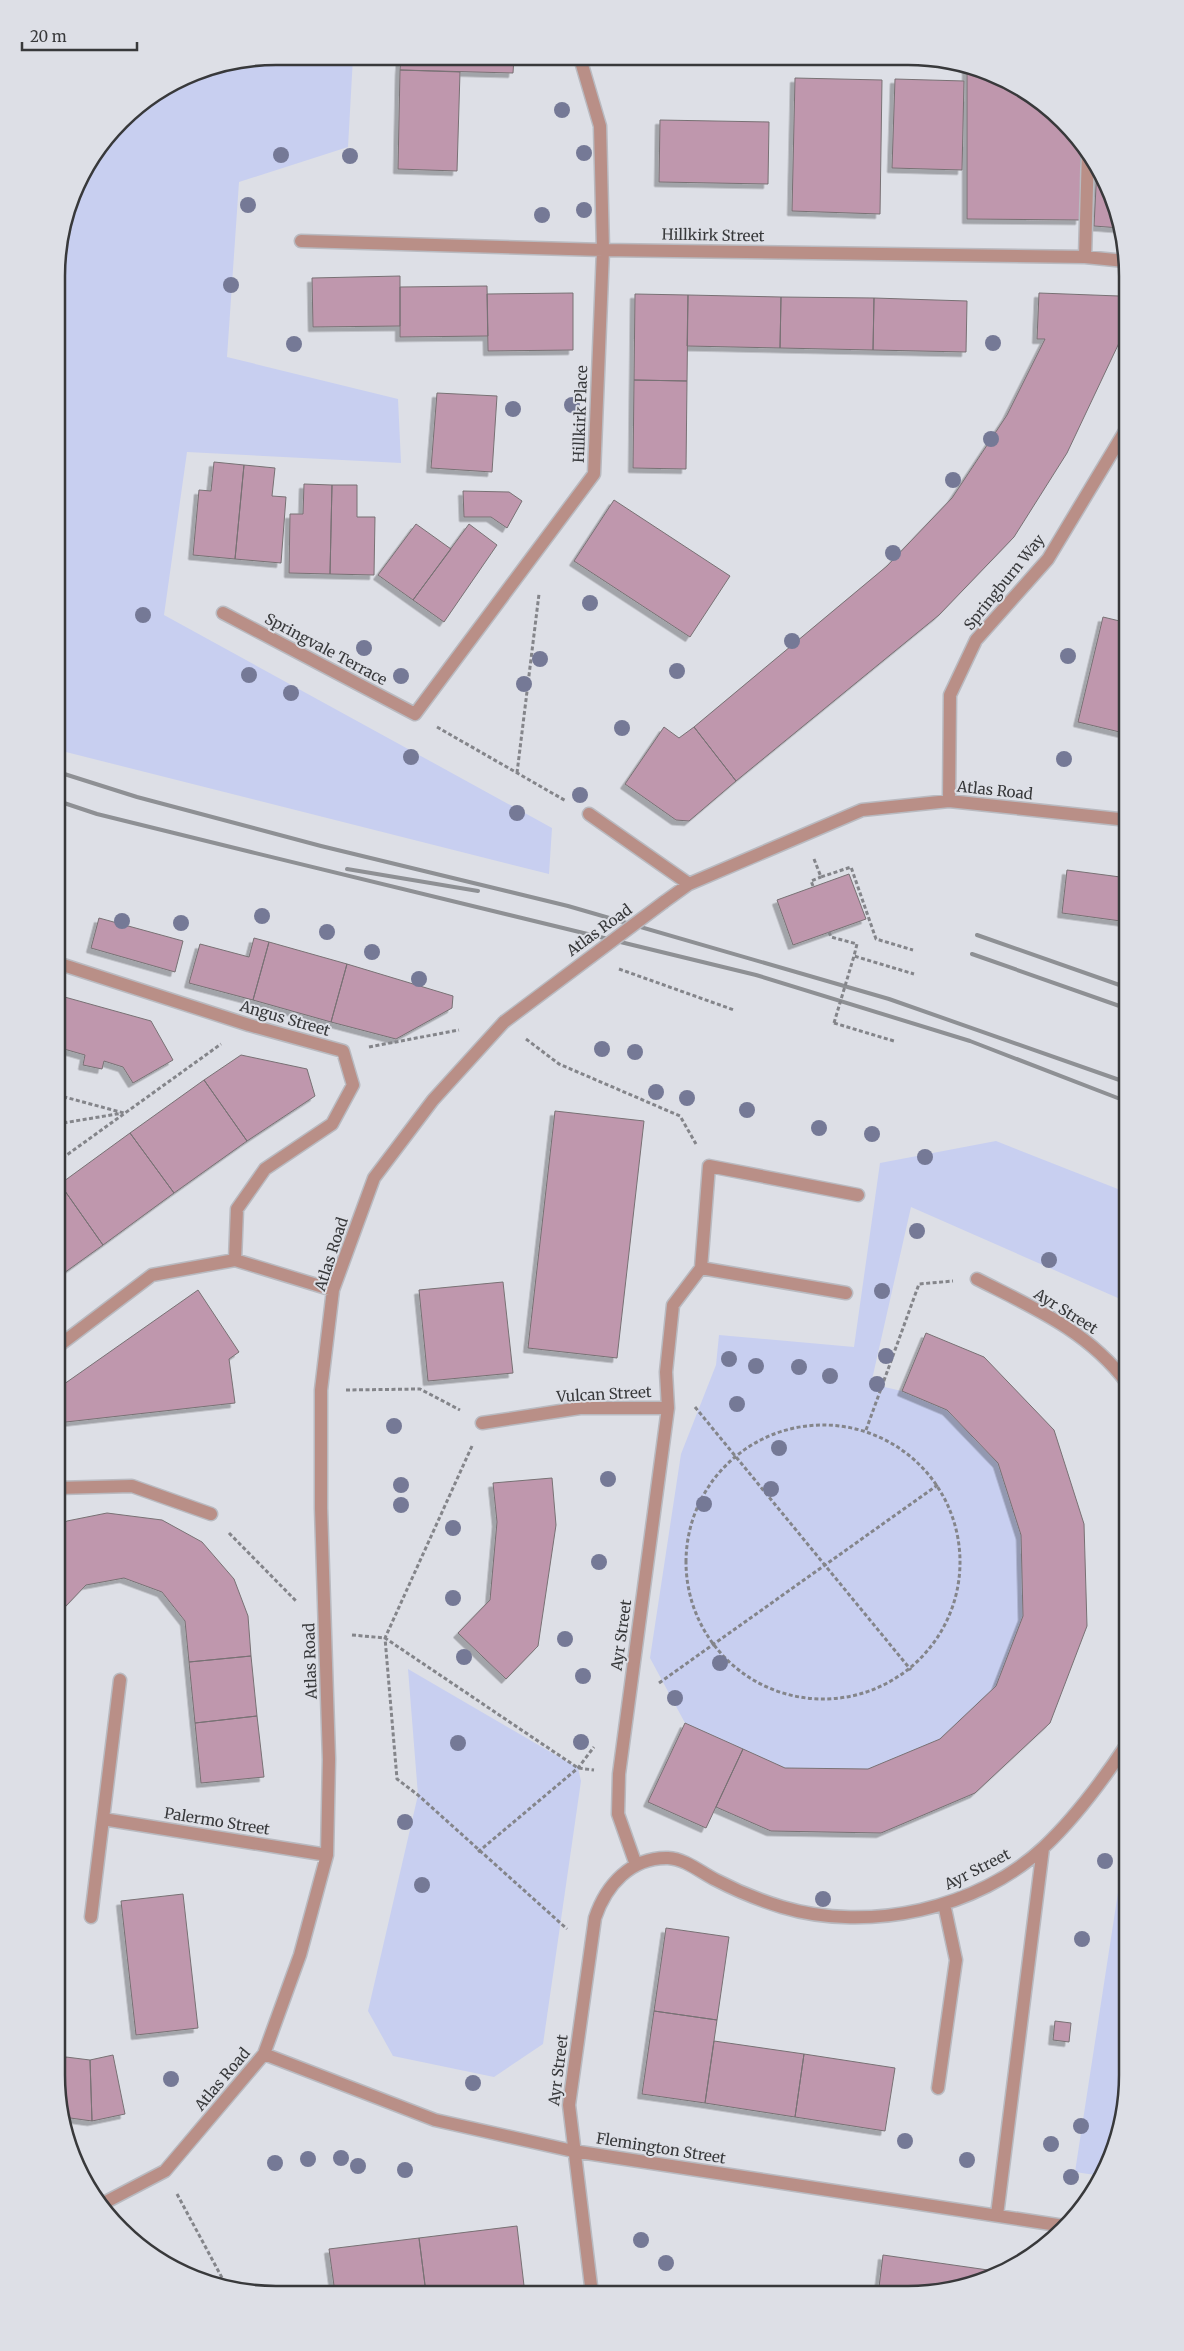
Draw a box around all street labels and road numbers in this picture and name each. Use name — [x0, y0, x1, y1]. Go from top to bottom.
street label: Hillkirk Street — [661, 225, 765, 245]
street label: Hillkirk Place — [569, 365, 591, 463]
street label: Springburn Way — [960, 530, 1049, 634]
street label: Springvale Terrace — [262, 609, 391, 689]
street label: Atlas Road — [955, 776, 1034, 803]
street label: Atlas Road — [562, 900, 635, 961]
street label: Angus Street — [237, 996, 332, 1040]
street label: Atlas Road — [310, 1215, 352, 1294]
street label: Ayr Street — [1030, 1283, 1101, 1338]
street label: Vulcan Street — [555, 1382, 652, 1406]
street label: Ayr Street — [606, 1598, 635, 1673]
street label: Atlas Road — [299, 1623, 321, 1700]
street label: Palermo Street — [163, 1803, 271, 1839]
street label: Ayr Street — [940, 1844, 1013, 1894]
street label: Ayr Street — [544, 2033, 572, 2108]
street label: Atlas Road — [190, 2044, 254, 2115]
street label: Flemington Street — [595, 2128, 727, 2168]

